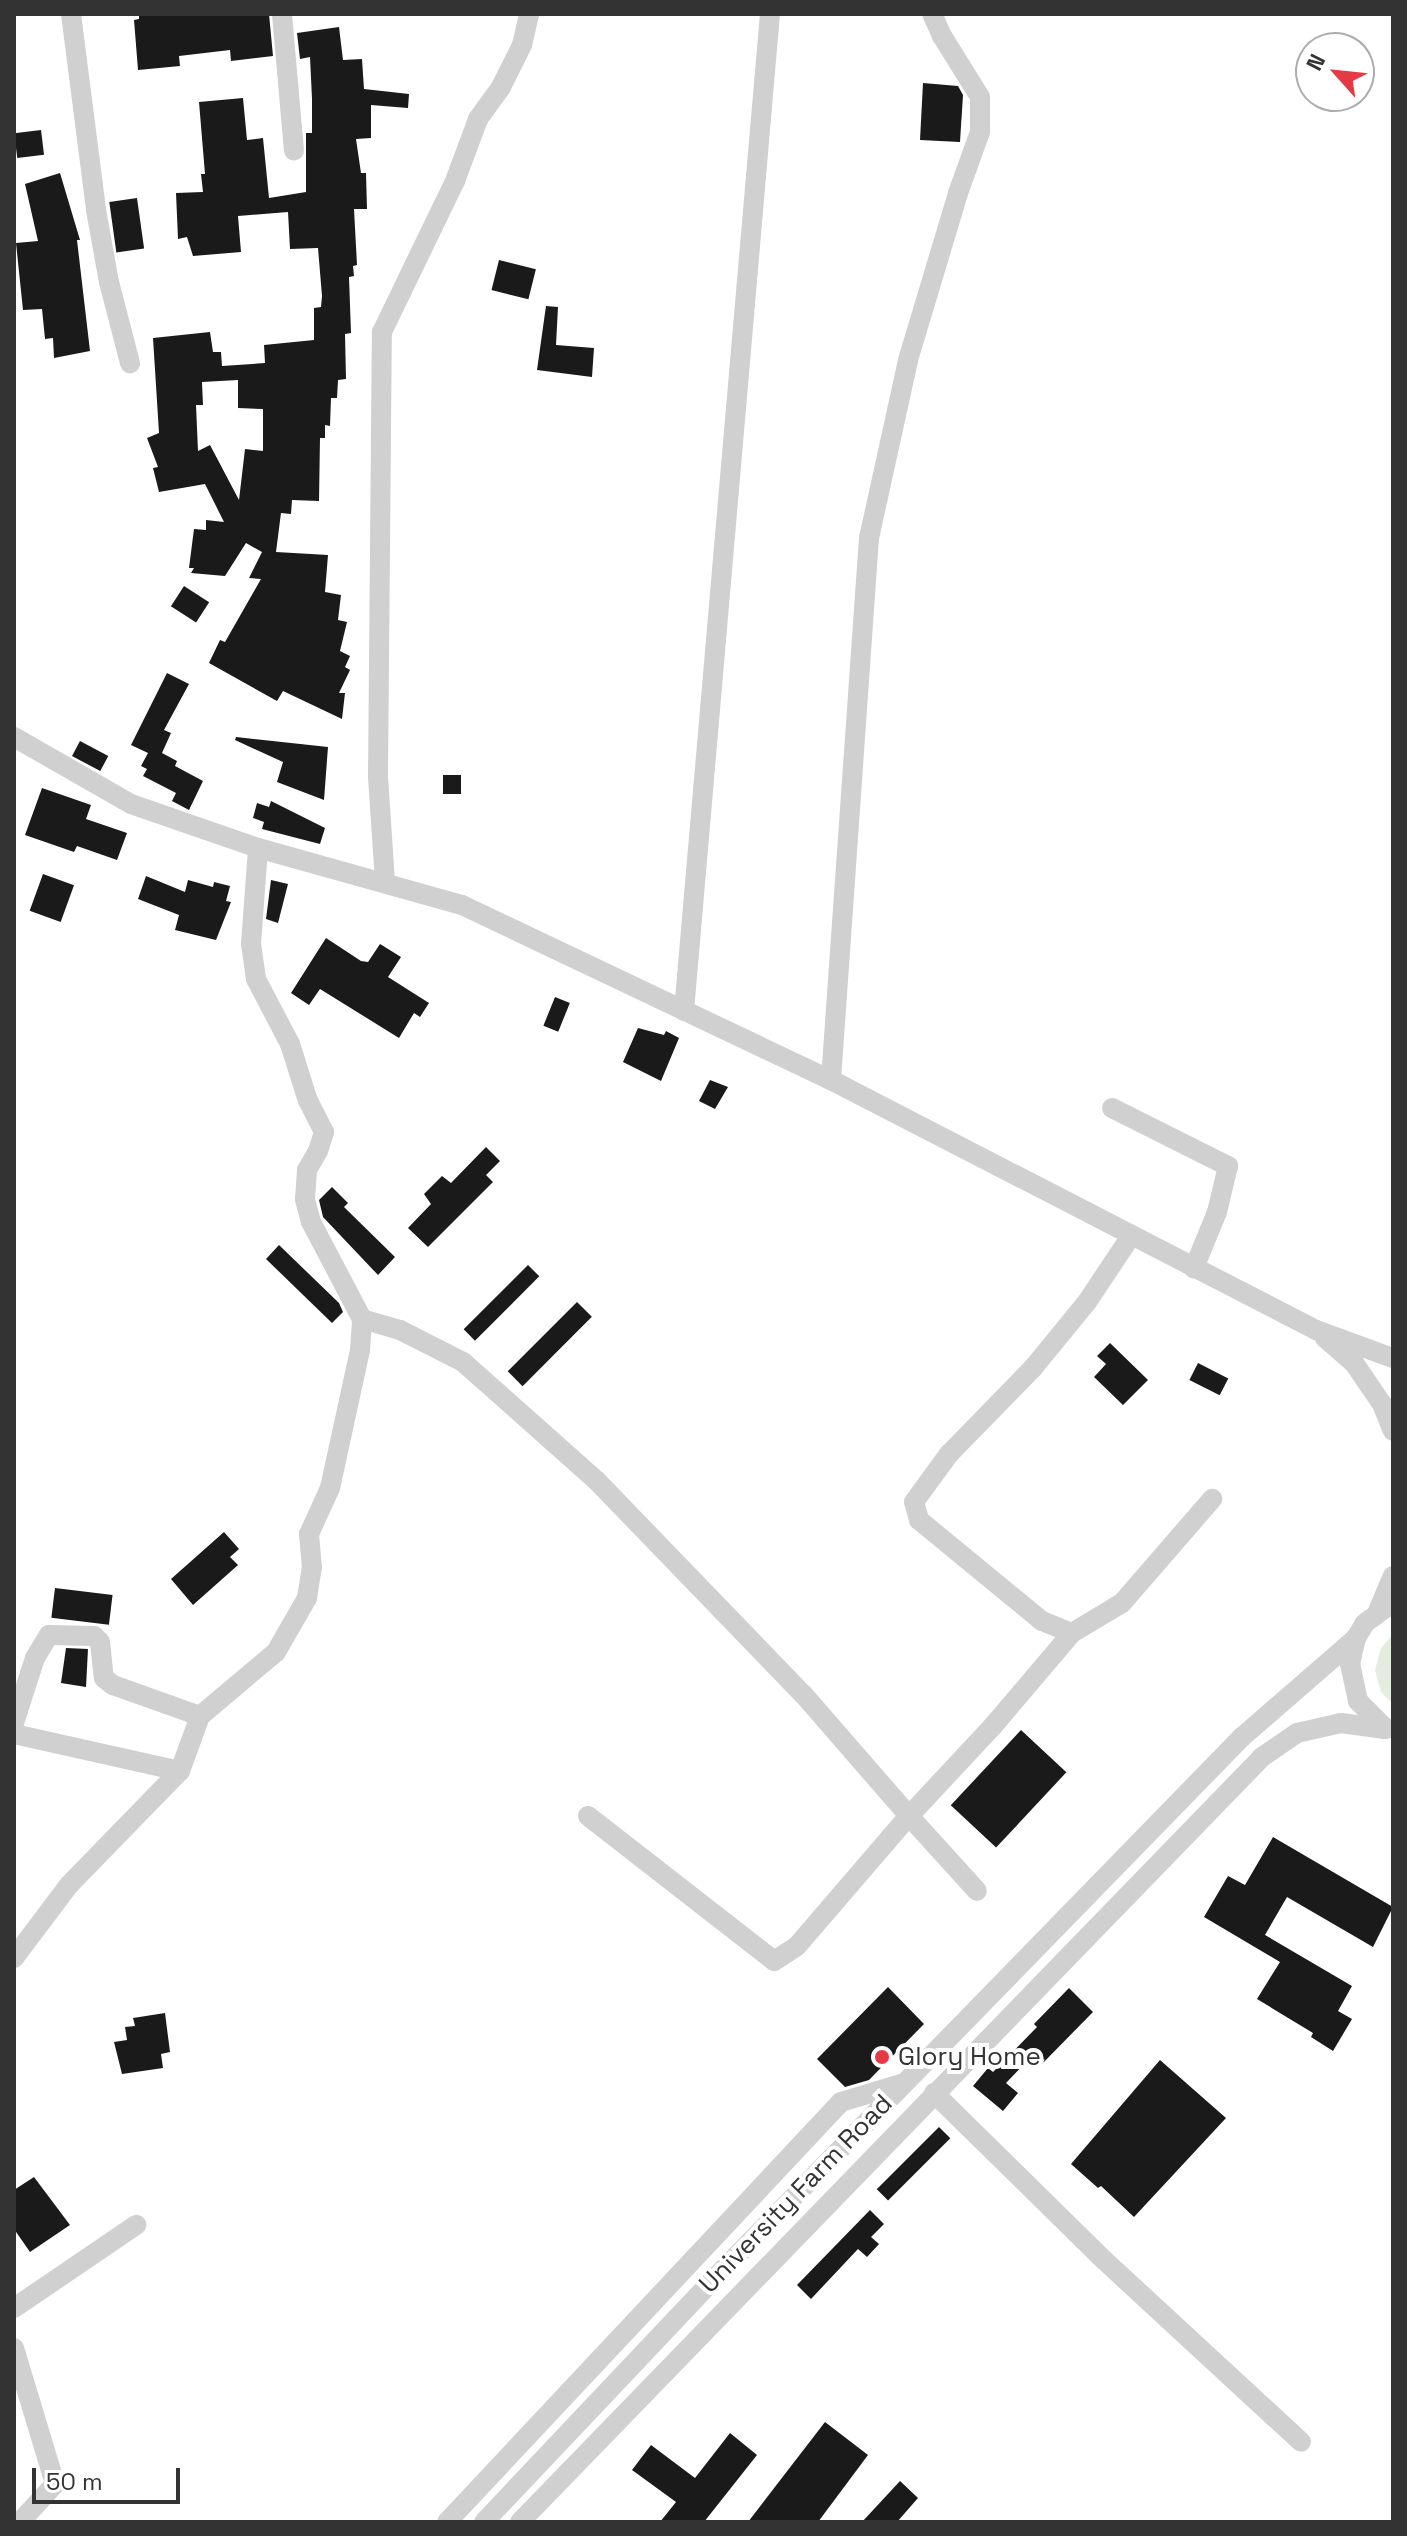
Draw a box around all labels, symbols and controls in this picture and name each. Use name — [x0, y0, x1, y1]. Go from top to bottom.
north arrow — [1295, 32, 1375, 112]
text: N — [1300, 49, 1331, 75]
place label: Glory Home — [898, 2041, 1041, 2073]
marker: Glory Home — [873, 2048, 891, 2066]
street label: University Farm Road — [693, 2088, 899, 2300]
scale bar — [36, 2452, 184, 2502]
text: 50 m — [46, 2466, 103, 2497]

